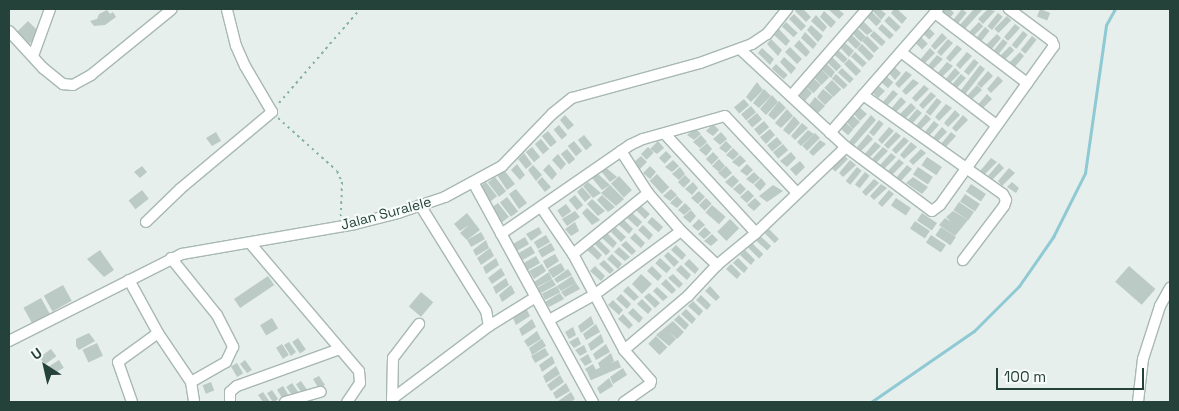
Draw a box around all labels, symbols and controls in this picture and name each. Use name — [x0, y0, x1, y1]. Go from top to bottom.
street label: Jalan Suralele — [339, 193, 433, 233]
north arrow — [20, 341, 70, 391]
text: U — [27, 344, 45, 364]
scale bar — [999, 358, 1146, 390]
text: 100 m — [1004, 367, 1046, 386]

